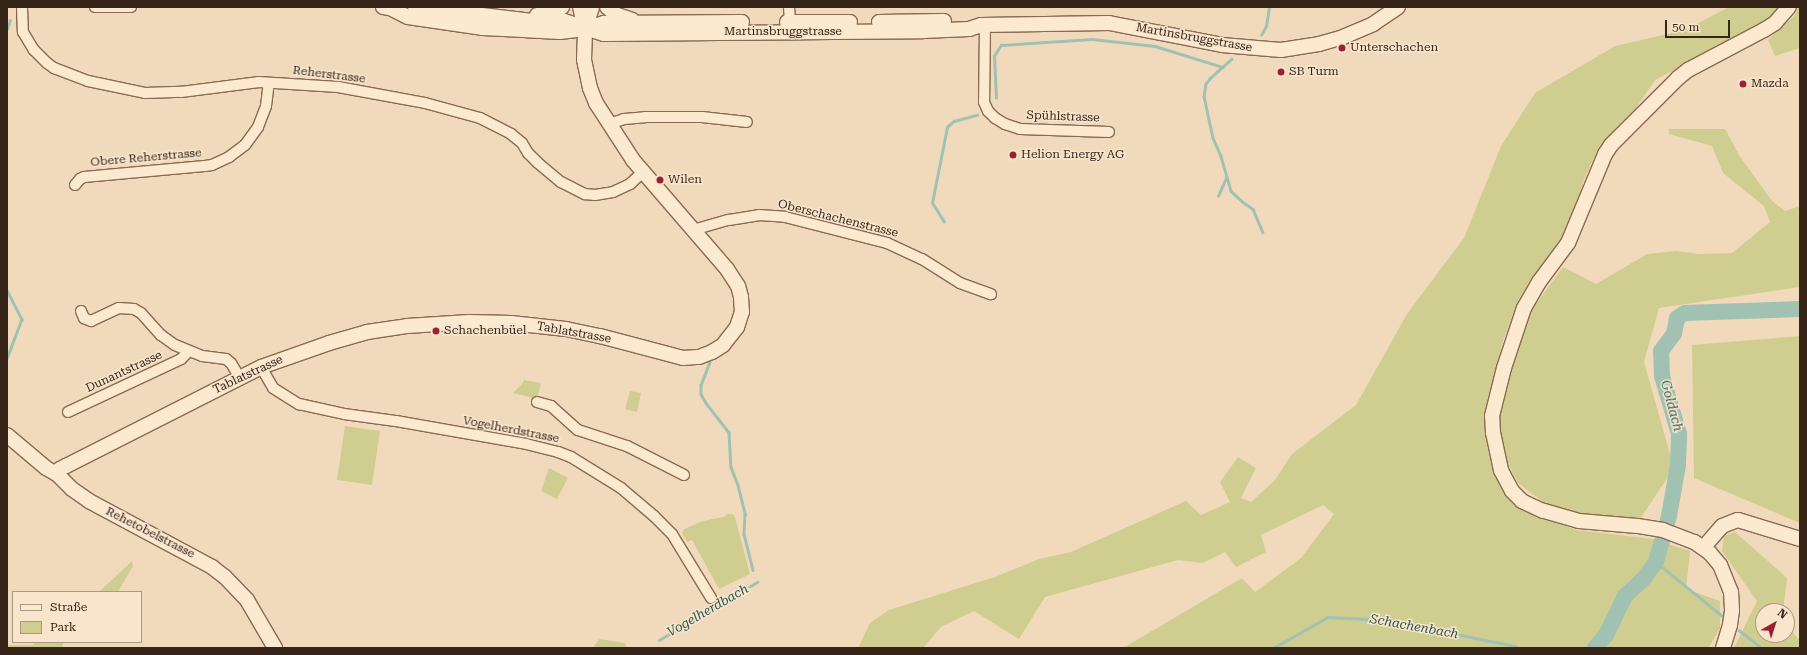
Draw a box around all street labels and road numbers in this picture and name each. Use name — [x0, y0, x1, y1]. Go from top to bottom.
street label: Martinsbruggstrasse — [1135, 21, 1253, 55]
street label: Martinsbruggstrasse — [724, 25, 842, 39]
street label: Reherstrasse — [292, 63, 366, 87]
street label: Spühlstrasse — [1026, 109, 1100, 125]
street label: Obere Reherstrasse — [90, 146, 202, 170]
street label: Oberschachenstrasse — [776, 197, 900, 241]
street label: Tablatstrasse — [536, 319, 612, 347]
street label: Dunantstrasse — [84, 348, 164, 396]
street label: Tablatstrasse — [211, 353, 285, 397]
street label: Vogelherdstrasse — [462, 414, 560, 446]
street label: Rehetobelstrasse — [103, 504, 197, 562]

